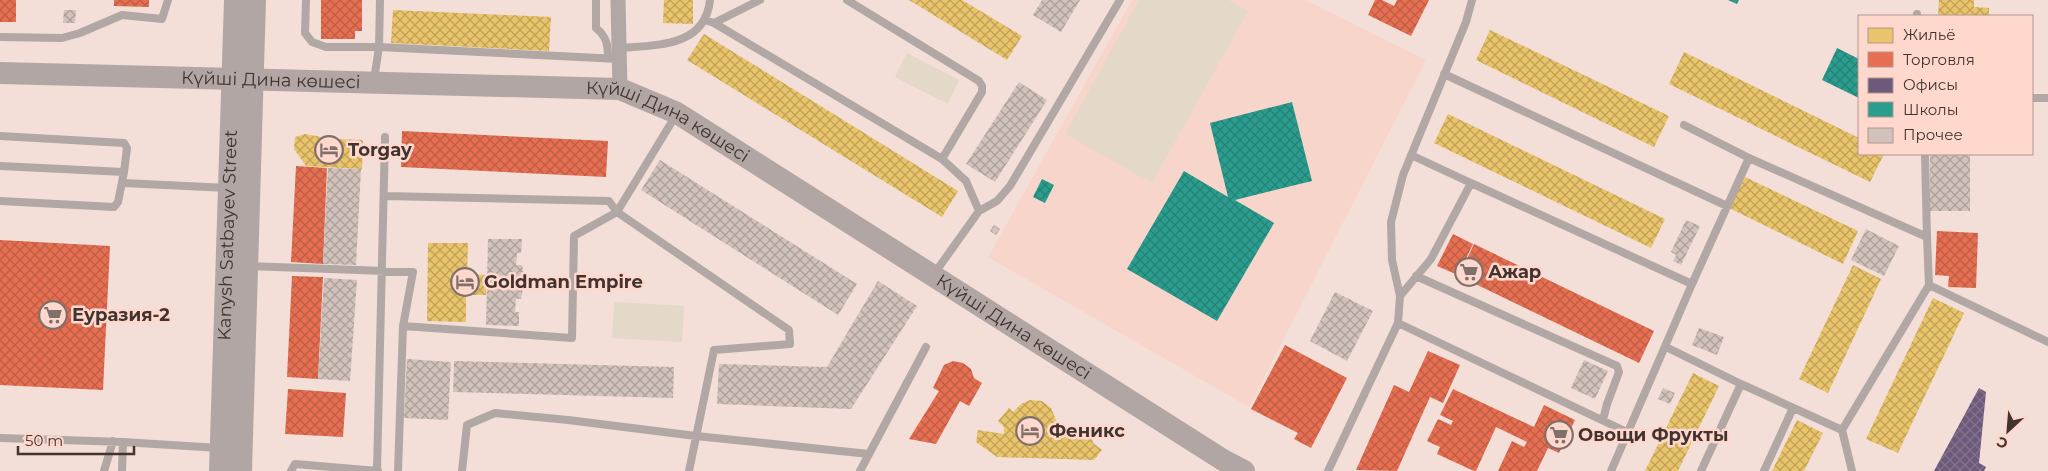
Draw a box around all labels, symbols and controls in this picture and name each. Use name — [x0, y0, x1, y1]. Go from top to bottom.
legend — [1858, 15, 2033, 155]
text: Жильё — [1903, 25, 1956, 44]
text: Торговля — [1903, 50, 1975, 69]
street label: Күйші Дина көшесі — [181, 67, 361, 93]
text: Офисы — [1903, 75, 1958, 94]
street label: Күйші Дина көшесі — [586, 77, 754, 167]
text: Школы — [1903, 100, 1959, 119]
text: Прочее — [1903, 125, 1963, 144]
street label: Kanysh Satbayev Street — [213, 129, 242, 341]
hotel icon: Torgay — [314, 135, 344, 165]
place label: Torgay — [348, 139, 412, 161]
supermarket icon: Ажар — [1454, 257, 1484, 287]
place label: Ажар — [1488, 261, 1541, 283]
hotel icon: Goldman Empire — [450, 267, 480, 297]
street label: Күйші Дина көшесі — [932, 270, 1095, 384]
place label: Goldman Empire — [484, 271, 643, 293]
supermarket icon: Еуразия-2 — [38, 300, 68, 330]
place label: Еуразия-2 — [72, 304, 170, 326]
north arrow — [1983, 406, 2033, 456]
hotel icon: Феникс — [1015, 416, 1045, 446]
place label: Феникс — [1049, 420, 1125, 442]
supermarket icon: Овощи Фрукты — [1544, 420, 1574, 450]
scale bar — [18, 424, 134, 456]
place label: Овощи Фрукты — [1578, 424, 1728, 446]
text: 50 m — [25, 431, 63, 450]
text: С — [1994, 432, 2011, 453]

